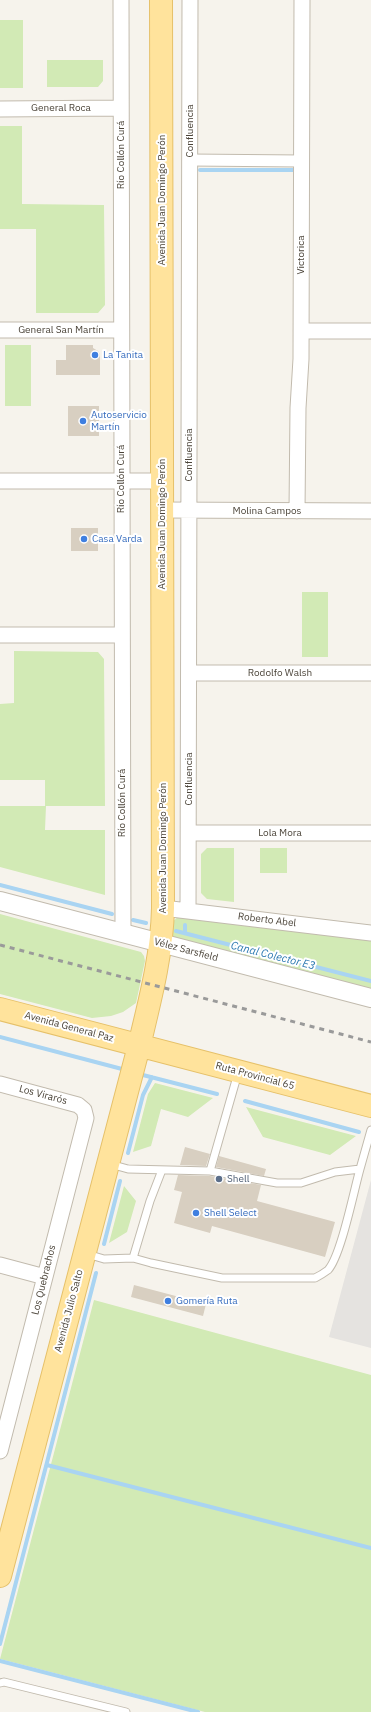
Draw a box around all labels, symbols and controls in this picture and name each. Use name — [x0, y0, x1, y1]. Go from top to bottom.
street label: General Roca — [31, 102, 91, 114]
street label: Confluencia — [184, 104, 196, 158]
street label: Río Collón Curá — [115, 121, 127, 189]
street label: Avenida Juan Domingo Perón — [156, 134, 168, 266]
street label: Victorica — [295, 235, 307, 275]
street label: General San Martín — [18, 324, 104, 336]
place label: La Tanita — [103, 349, 143, 361]
marker: La Tanita — [90, 350, 100, 360]
place label: Autoservicio Martín — [91, 409, 147, 432]
marker: Autoservicio Martín — [78, 416, 88, 426]
street label: Confluencia — [183, 428, 195, 482]
street label: Río Collón Curá — [115, 445, 127, 513]
street label: Avenida Juan Domingo Perón — [156, 458, 168, 590]
street label: Molina Campos — [233, 505, 301, 517]
place label: Casa Varda — [92, 533, 142, 545]
marker: Casa Varda — [79, 534, 89, 544]
street label: Rodolfo Walsh — [248, 667, 312, 679]
street label: Confluencia — [183, 752, 195, 806]
street label: Río Collón Curá — [116, 769, 128, 837]
street label: Avenida Juan Domingo Perón — [157, 782, 169, 914]
street label: Lola Mora — [258, 827, 302, 839]
street label: Roberto Abel — [237, 910, 297, 930]
street label: Vélez Sarsfield — [153, 936, 219, 964]
water label: Canal Colector E3 — [229, 939, 317, 973]
street label: Avenida General Paz — [23, 1009, 115, 1045]
street label: Ruta Provincial 65 — [214, 1060, 296, 1092]
street label: Los Virarós — [18, 1083, 68, 1107]
place label: Shell — [227, 1173, 249, 1185]
marker: Shell — [214, 1174, 224, 1184]
place label: Shell Select — [204, 1207, 257, 1219]
marker: Shell Select — [191, 1208, 201, 1218]
street label: Los Quebrachos — [29, 1244, 59, 1316]
street label: Avenida Julio Salto — [52, 1268, 86, 1354]
place label: Gomería Ruta — [176, 1295, 238, 1307]
marker: Gomería Ruta — [163, 1296, 173, 1306]

